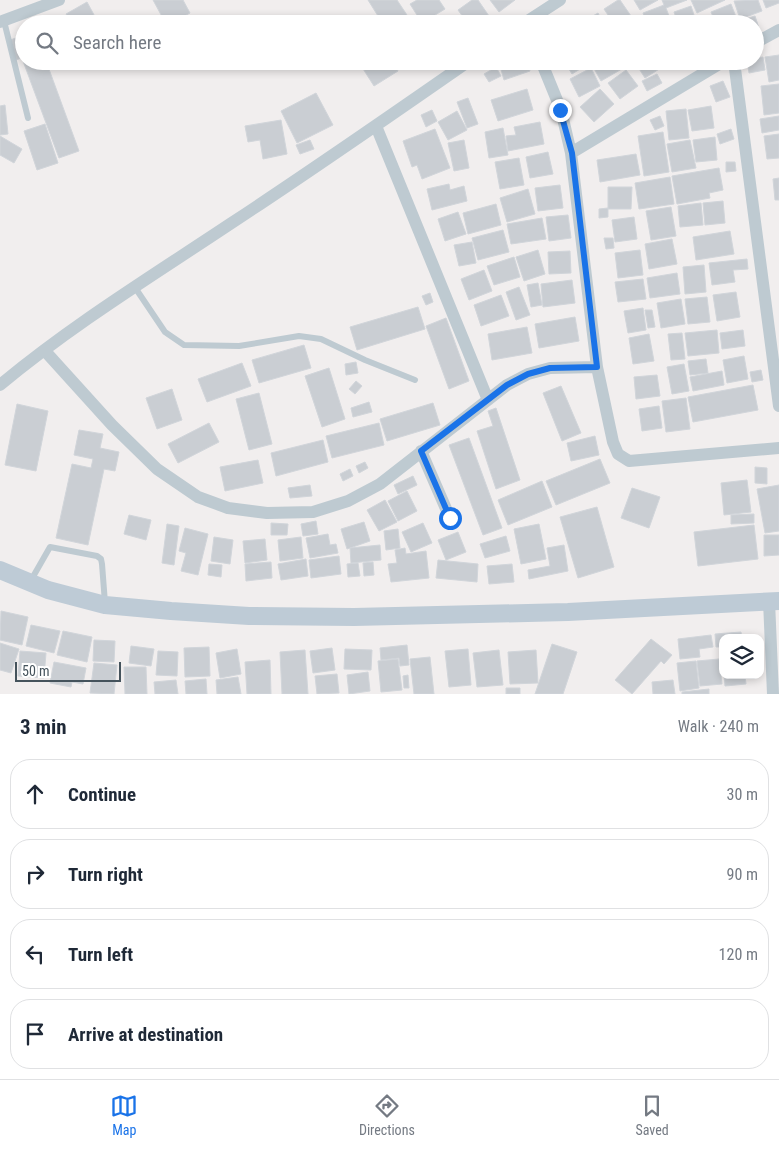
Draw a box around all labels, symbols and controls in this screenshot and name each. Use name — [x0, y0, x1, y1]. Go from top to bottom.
search box — [15, 15, 764, 70]
icon: search — [33, 29, 61, 57]
text: Search here — [73, 31, 161, 54]
route end — [549, 99, 572, 122]
route start — [439, 507, 462, 530]
map controls — [719, 634, 764, 679]
button: layers — [719, 634, 764, 679]
scale bar — [15, 659, 121, 682]
text: 50 m — [22, 663, 50, 679]
text: 3 min — [20, 715, 67, 739]
text: Walk · 240 m — [678, 717, 759, 736]
icon: ahead — [21, 780, 49, 808]
text: Continue — [68, 783, 136, 806]
text: 30 m — [726, 785, 758, 804]
icon: right — [21, 860, 49, 888]
text: Turn right — [68, 863, 143, 886]
text: 90 m — [726, 865, 758, 884]
icon: left — [21, 940, 49, 968]
text: Turn left — [68, 943, 133, 966]
text: 120 m — [719, 945, 758, 964]
icon: arrive — [21, 1020, 49, 1048]
text: Arrive at destination — [68, 1023, 223, 1046]
tab: Map — [110, 1092, 138, 1138]
tab: Directions — [359, 1092, 415, 1138]
tab: Saved — [635, 1092, 669, 1138]

